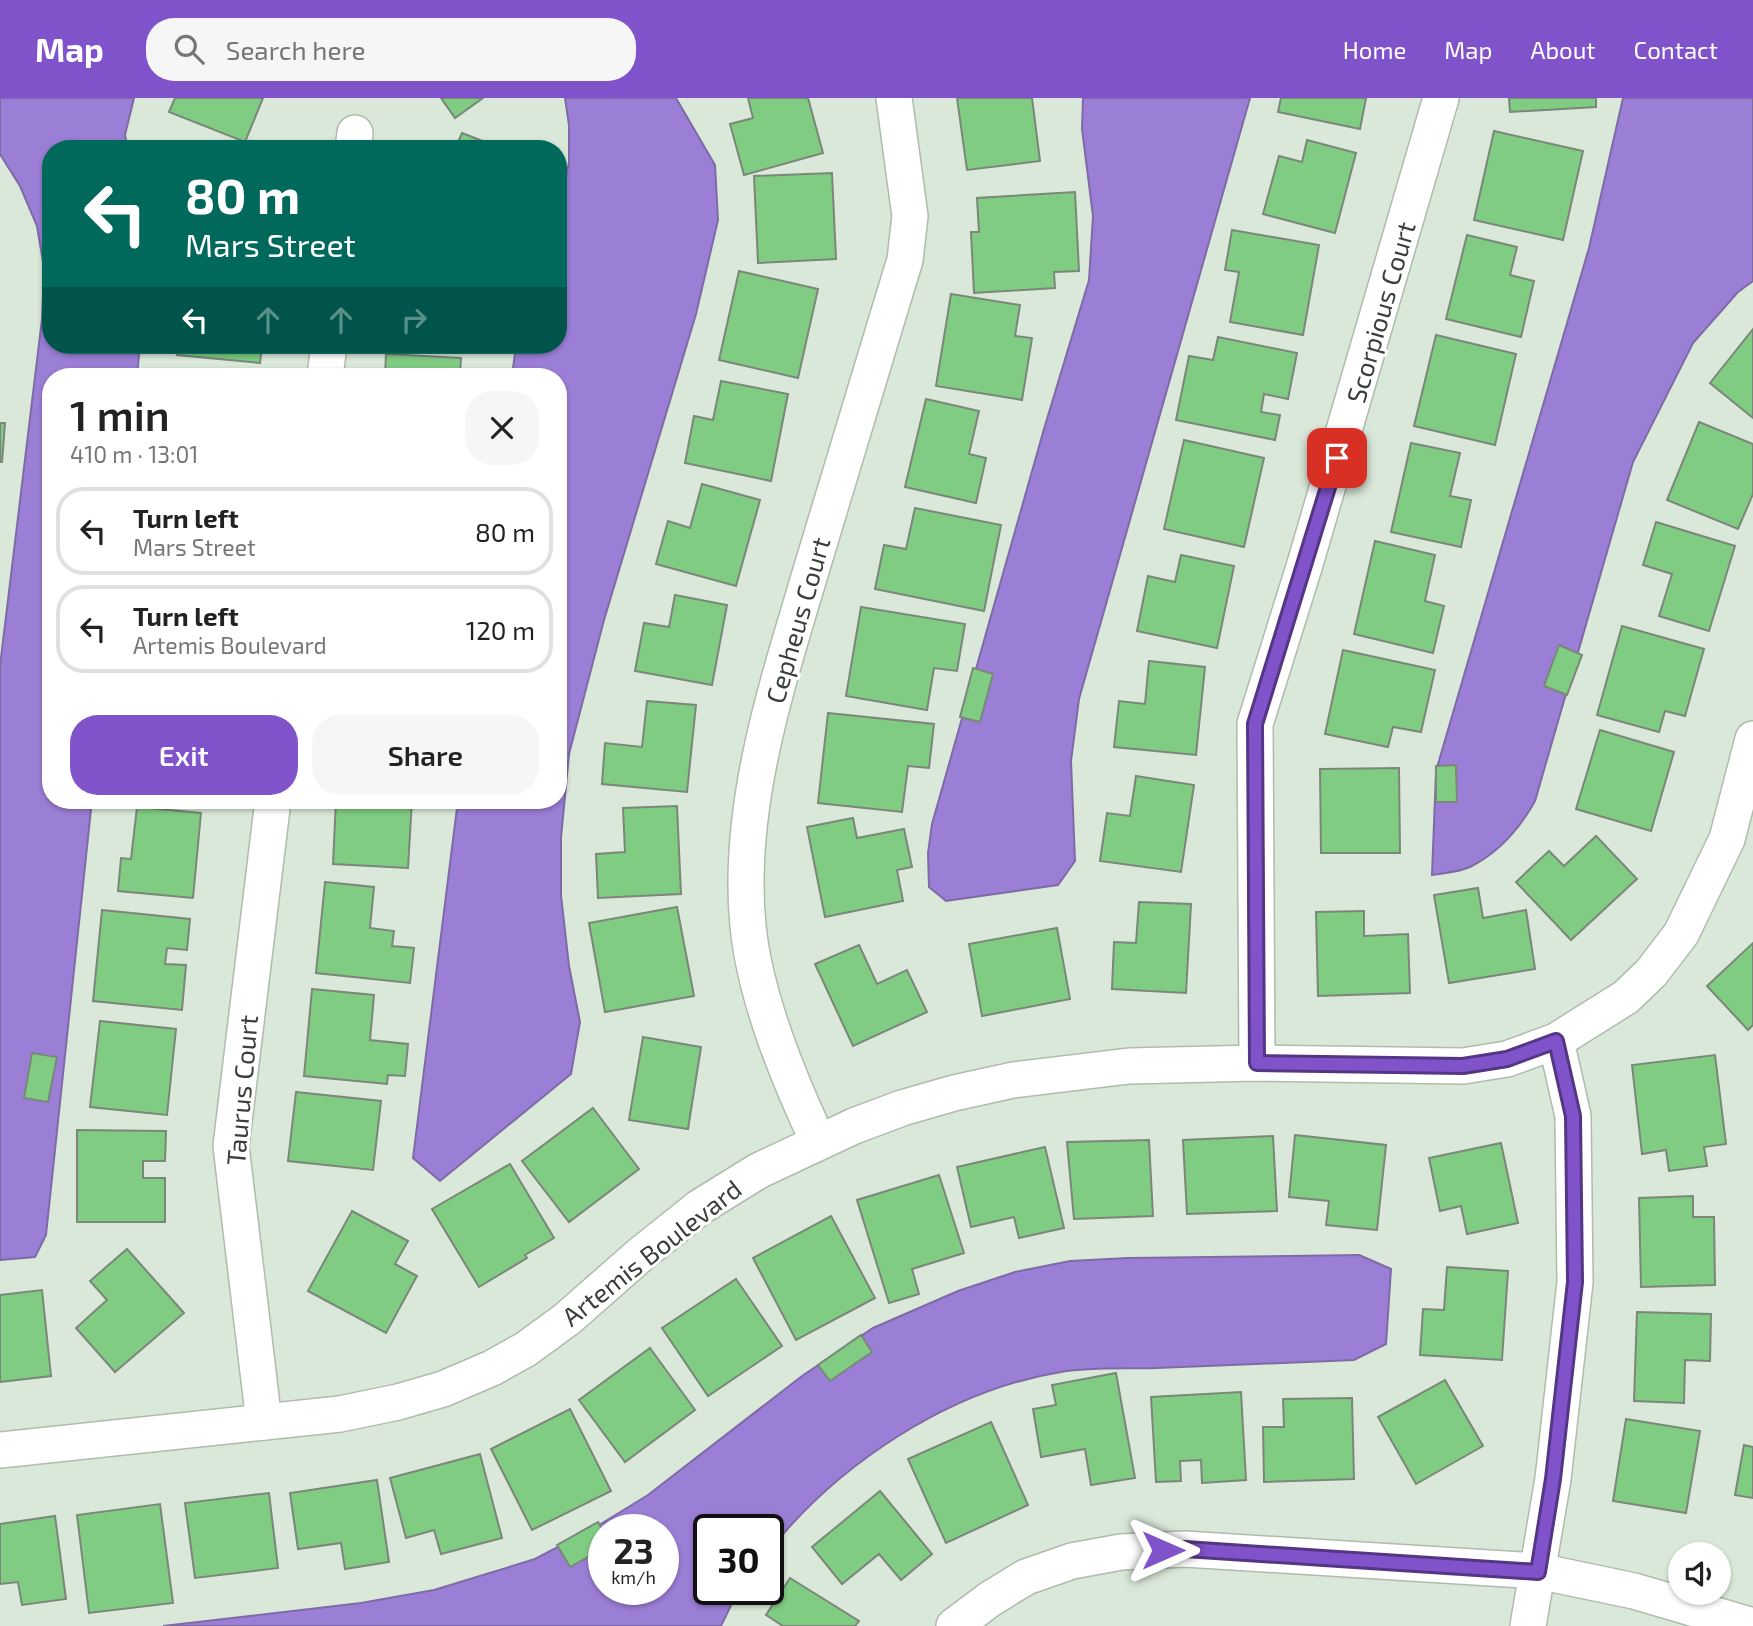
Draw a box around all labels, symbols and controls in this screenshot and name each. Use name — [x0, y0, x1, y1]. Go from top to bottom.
search box — [146, 18, 636, 81]
text: Map — [35, 29, 104, 69]
icon: search — [170, 30, 208, 68]
text: Search here — [226, 34, 365, 65]
text: Home — [1343, 35, 1406, 64]
text: Map — [1444, 35, 1492, 64]
text: About — [1530, 35, 1596, 64]
text: Contact — [1634, 35, 1718, 64]
text: 80 m — [185, 165, 300, 224]
icon: left — [70, 168, 161, 259]
street label: Scorpious Court — [1339, 218, 1421, 406]
text: Mars Street — [185, 225, 356, 263]
icon: left — [176, 301, 214, 339]
icon: ahead — [249, 301, 287, 339]
icon: ahead — [322, 301, 360, 339]
icon: right — [395, 301, 433, 339]
text: 1 min — [70, 389, 170, 439]
button: close — [465, 391, 539, 465]
pin — [1307, 428, 1367, 488]
icon: arrive — [1318, 439, 1356, 477]
text: 410 m · 13:01 — [70, 440, 199, 468]
text: Turn left — [133, 502, 239, 533]
icon: left — [74, 512, 112, 550]
text: 80 m — [475, 516, 535, 547]
text: Mars Street — [133, 533, 256, 561]
street label: Cepheus Court — [758, 533, 836, 707]
text: Turn left — [133, 600, 239, 631]
icon: left — [74, 610, 112, 648]
text: 120 m — [466, 614, 535, 645]
text: Artemis Boulevard — [133, 631, 327, 659]
button: Exit — [70, 715, 298, 795]
button: Share — [312, 715, 539, 795]
street label: Taurus Court — [219, 1013, 263, 1166]
street label: Artemis Boulevard — [555, 1172, 747, 1332]
position arrow — [1126, 1513, 1200, 1587]
speed limit sign: 30 — [693, 1514, 784, 1605]
text: 23 — [613, 1529, 654, 1571]
map controls — [1668, 1542, 1731, 1605]
button: sound — [1668, 1542, 1731, 1605]
text: km/h — [611, 1566, 656, 1588]

